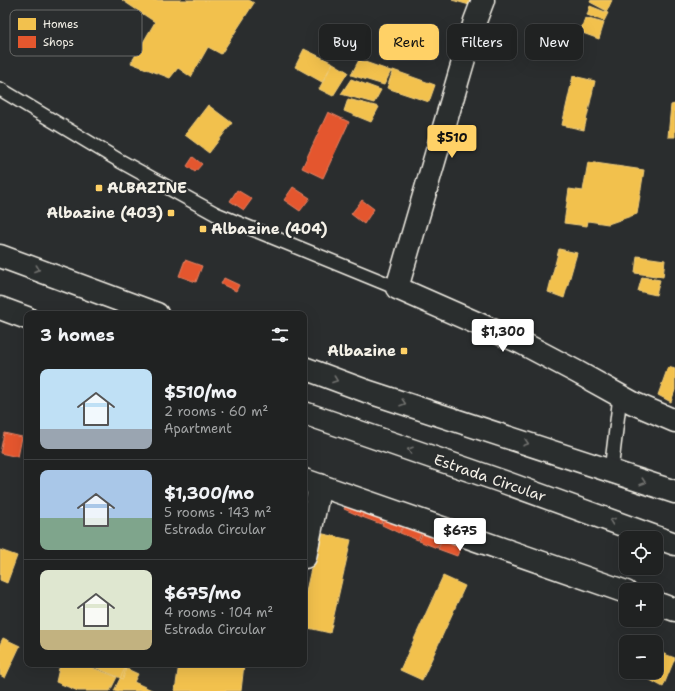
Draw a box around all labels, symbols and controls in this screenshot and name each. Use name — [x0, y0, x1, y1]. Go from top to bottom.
legend — [10, 10, 142, 56]
text: Homes — [43, 17, 79, 32]
chip: Buy — [319, 24, 371, 60]
chip: Rent — [379, 24, 439, 60]
chip: Filters — [447, 24, 517, 60]
chip: New — [525, 24, 583, 60]
text: Shops — [43, 35, 74, 50]
pin: $510 — [428, 125, 476, 159]
text: $510 — [436, 129, 468, 146]
place label: ALBAZINE — [107, 178, 187, 198]
marker: ALBAZINE — [94, 183, 104, 193]
place label: Albazine (403) — [47, 203, 163, 223]
marker: Albazine (403) — [166, 208, 176, 218]
place label: Albazine (404) — [211, 219, 328, 239]
marker: Albazine (404) — [198, 224, 208, 234]
one-way arrow — [33, 265, 40, 273]
pin: $1,300 — [470, 319, 536, 353]
text: $1,300 — [481, 323, 525, 340]
text: 3 homes — [40, 324, 115, 346]
icon: filters — [269, 324, 291, 346]
place label: Albazine — [327, 341, 396, 361]
marker: Albazine — [399, 346, 409, 356]
one-way arrow — [331, 375, 338, 383]
text: $510/mo — [164, 381, 237, 403]
icon: home — [72, 385, 120, 433]
one-way arrow — [399, 398, 406, 407]
text: 2 rooms · 60 m² — [164, 403, 268, 420]
text: Apartment — [164, 420, 232, 437]
one-way arrow — [523, 438, 530, 447]
one-way arrow — [407, 446, 414, 455]
street label: Estrada Circular — [431, 449, 549, 507]
one-way arrow — [639, 477, 646, 485]
text: $1,300/mo — [164, 482, 254, 504]
icon: home — [72, 486, 120, 534]
text: 5 rooms · 143 m² — [164, 504, 272, 521]
pin: $675 — [436, 518, 484, 552]
one-way arrow — [609, 518, 616, 526]
text: Estrada Circular — [164, 521, 266, 538]
text: $675 — [443, 522, 477, 539]
map controls — [619, 531, 663, 679]
button: locate — [619, 531, 663, 575]
text: $675/mo — [164, 582, 241, 604]
button: + — [619, 583, 663, 627]
icon: home — [72, 586, 120, 634]
text: 4 rooms · 104 m² — [164, 604, 273, 621]
text: Estrada Circular — [164, 621, 266, 638]
button: − — [619, 635, 663, 679]

